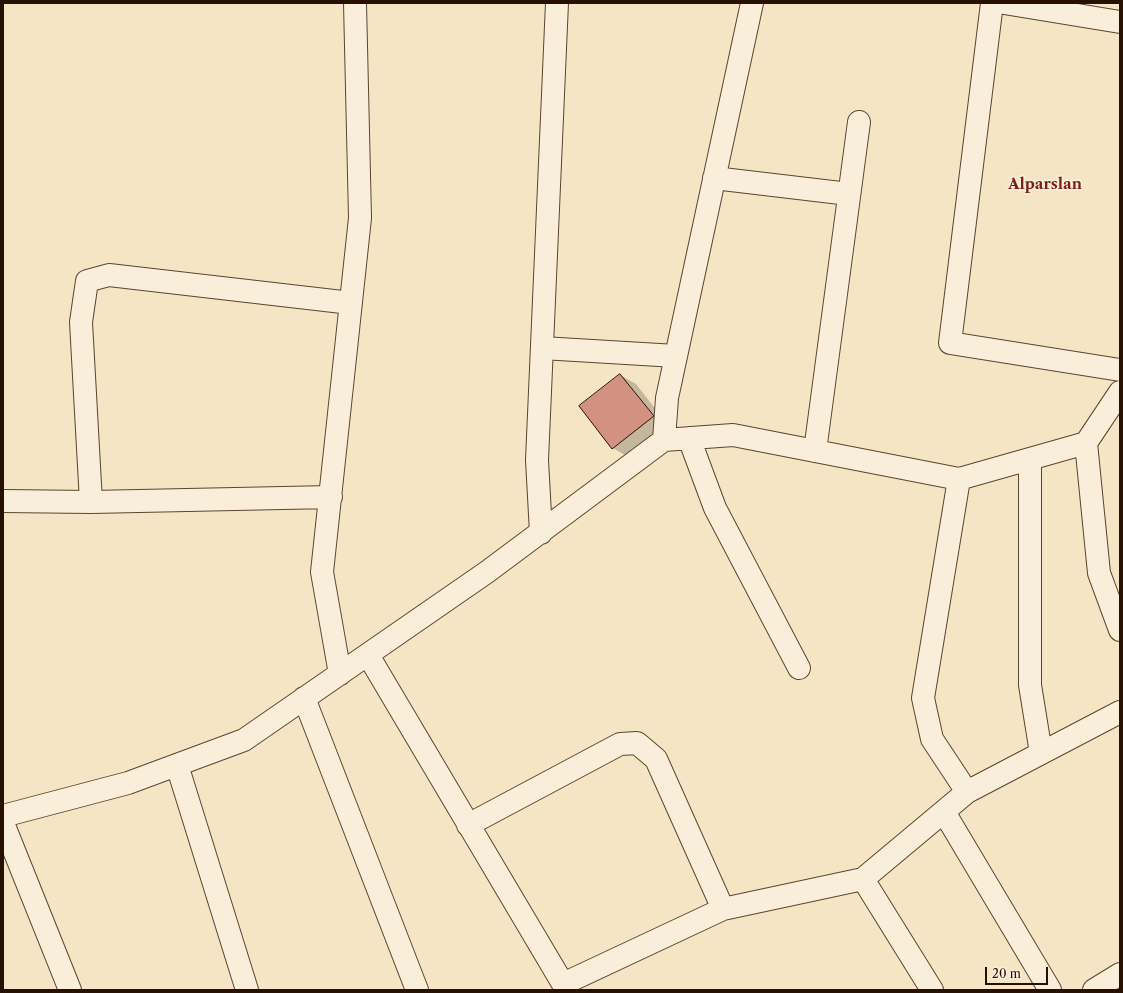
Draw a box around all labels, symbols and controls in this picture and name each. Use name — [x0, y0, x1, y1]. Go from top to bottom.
district label: Alparslan — [1008, 176, 1082, 194]
scale bar — [987, 959, 1050, 985]
text: 20 m — [992, 966, 1021, 981]

